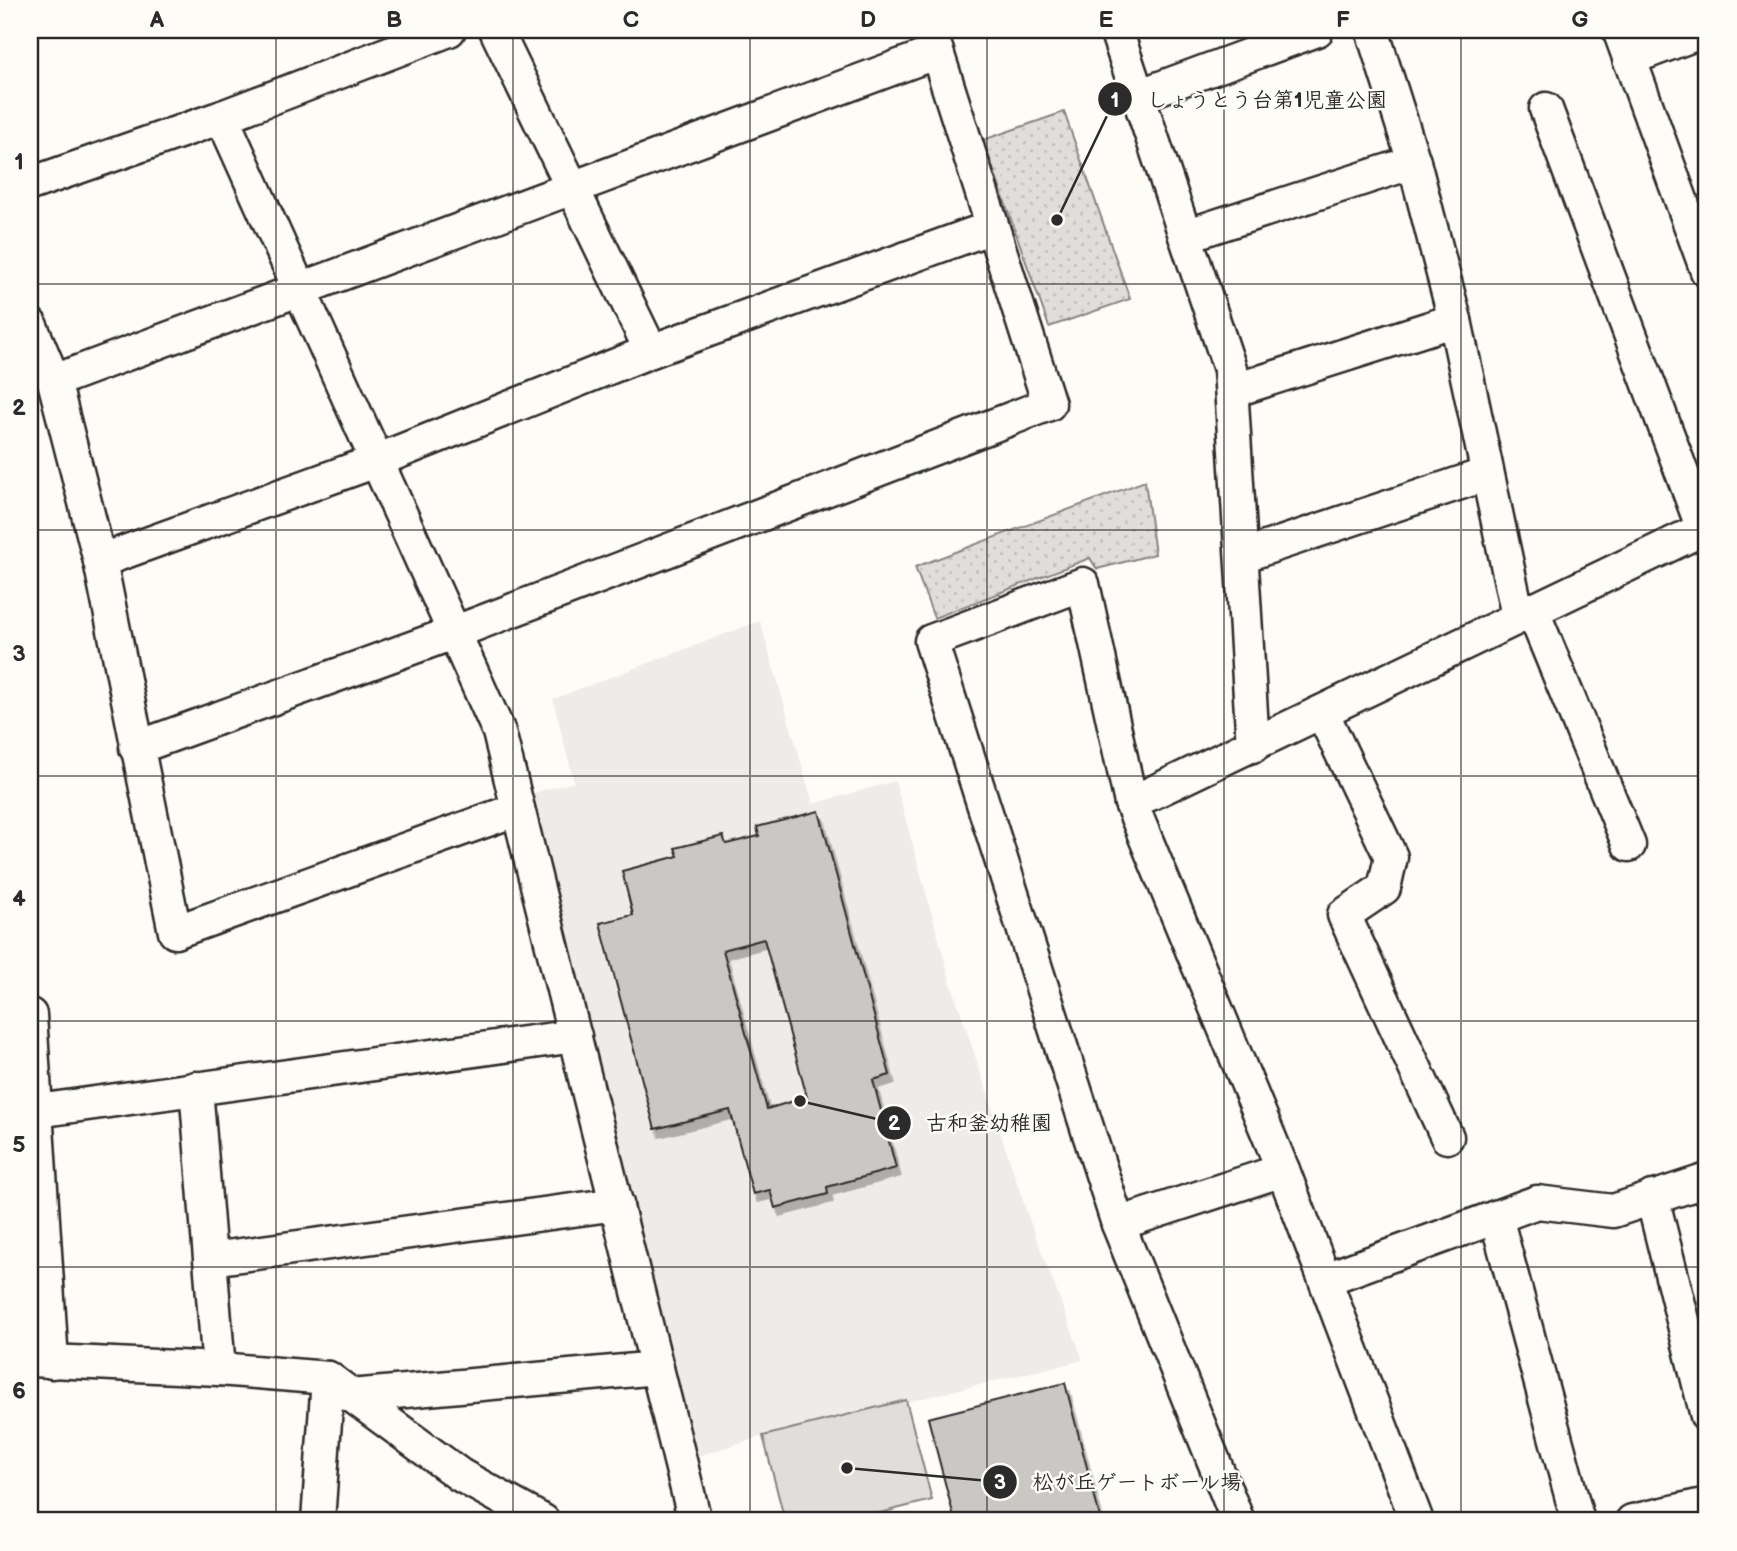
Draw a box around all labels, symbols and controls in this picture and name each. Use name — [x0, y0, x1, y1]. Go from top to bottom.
text: A — [149, 6, 165, 34]
text: B — [386, 6, 402, 34]
text: C — [623, 6, 639, 34]
text: D — [860, 6, 876, 34]
text: E — [1099, 6, 1114, 34]
text: F — [1336, 6, 1350, 34]
text: G — [1572, 6, 1589, 34]
callout: しょうとう台第1児童公園 — [1098, 78, 1401, 120]
text: 1 — [1111, 88, 1119, 113]
text: しょうとう台第1児童公園 — [1147, 88, 1387, 113]
text: 1 — [14, 148, 24, 176]
text: 2 — [12, 394, 26, 422]
text: 3 — [12, 640, 26, 668]
text: 4 — [12, 885, 26, 913]
callout: 古和釜幼稚園 — [877, 1102, 1066, 1144]
text: 2 — [888, 1111, 901, 1136]
text: 古和釜幼稚園 — [926, 1111, 1052, 1136]
text: 5 — [12, 1131, 26, 1159]
text: 6 — [12, 1377, 26, 1405]
callout: 松が丘ゲートボール場 — [983, 1461, 1256, 1503]
text: 3 — [994, 1470, 1006, 1495]
text: 松が丘ゲートボール場 — [1032, 1470, 1242, 1495]

